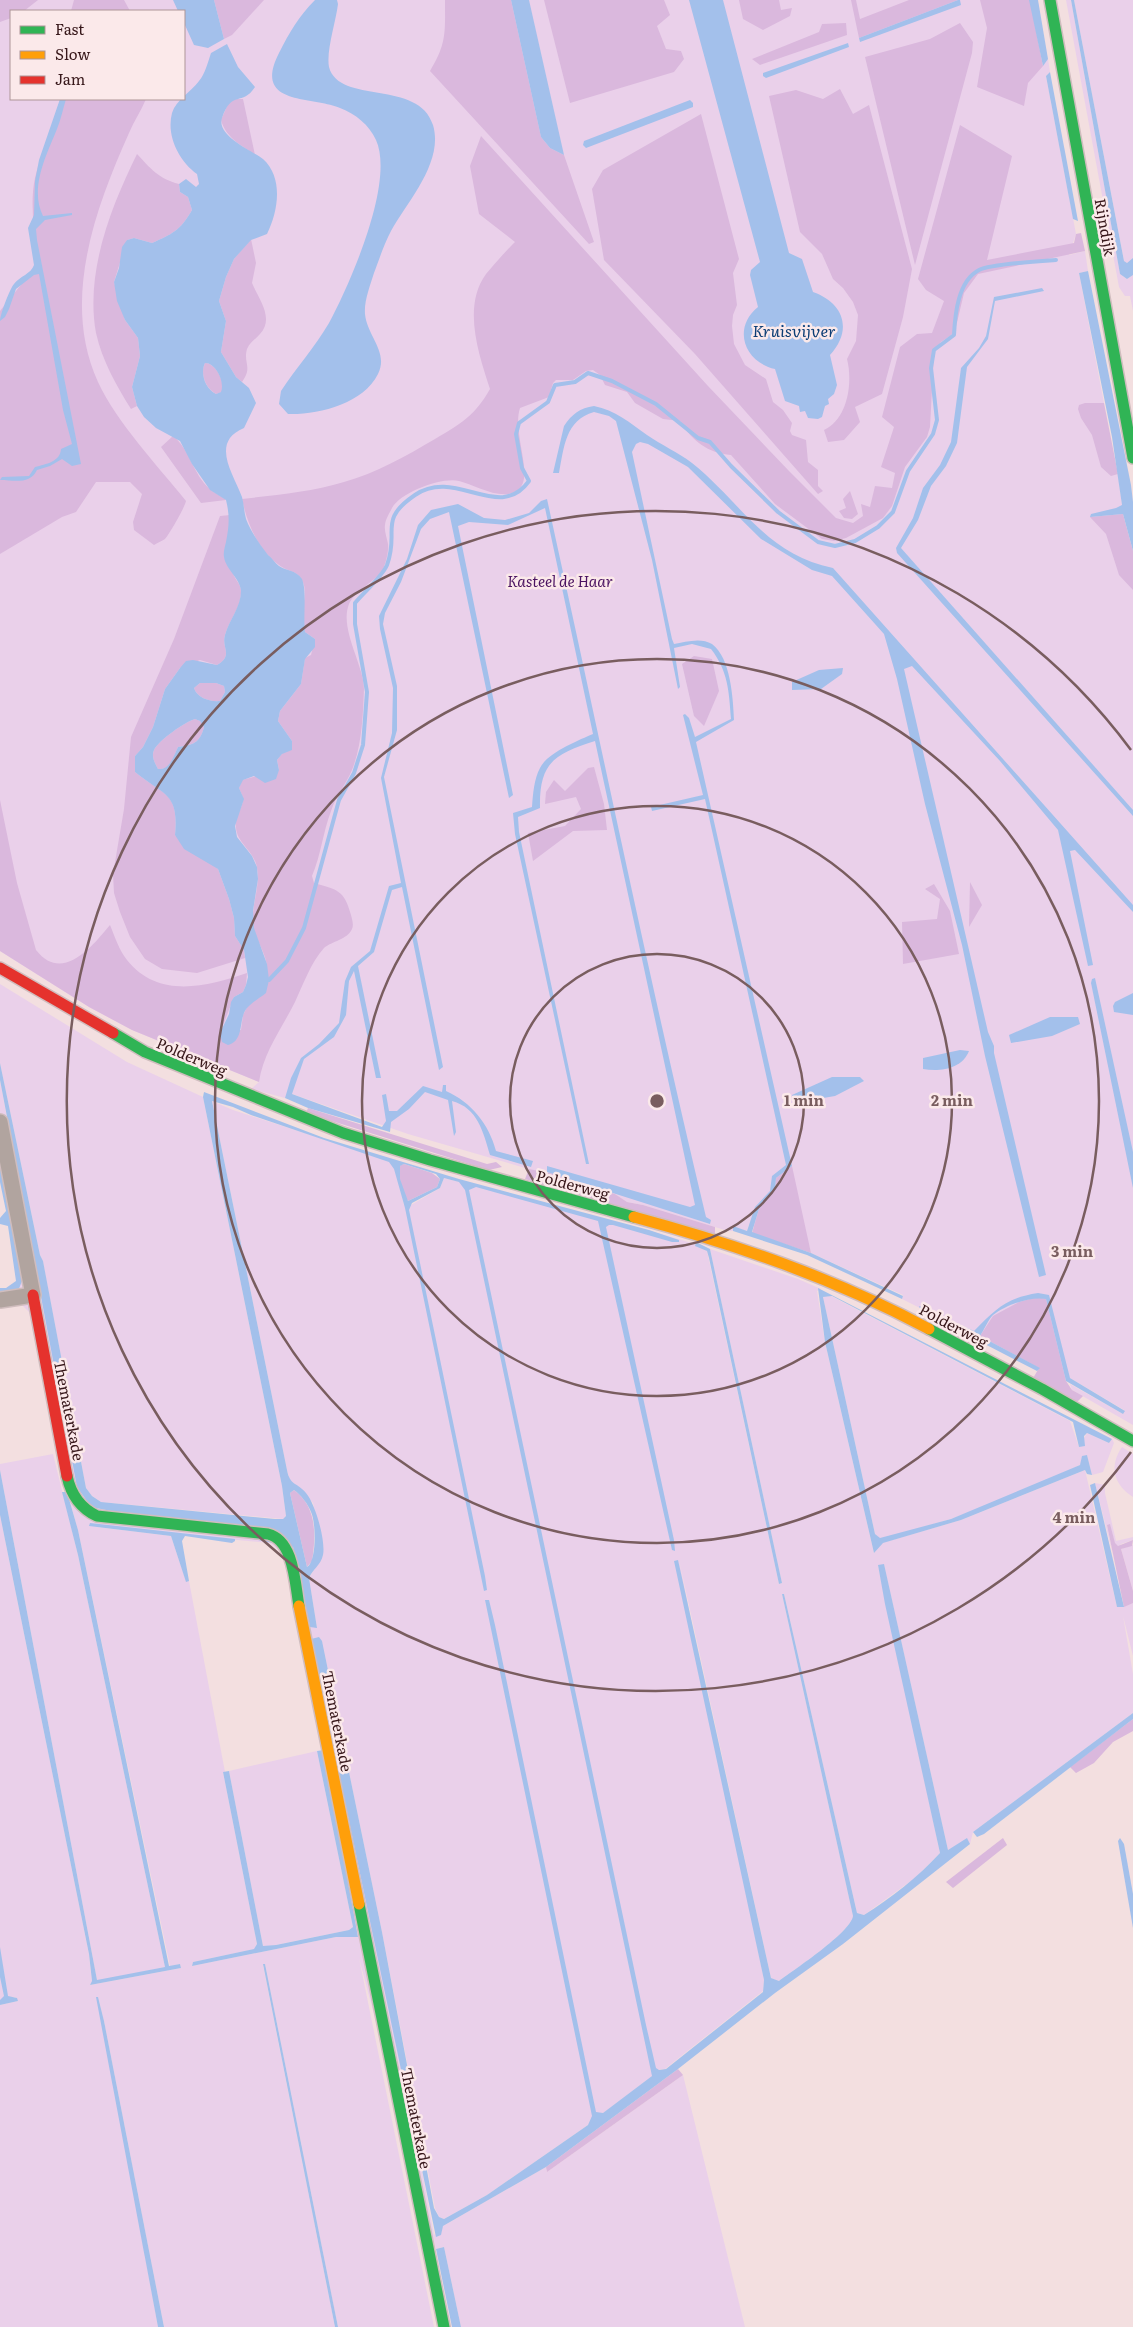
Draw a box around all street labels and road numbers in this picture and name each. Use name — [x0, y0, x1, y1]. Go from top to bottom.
street label: Rijndijk — [1090, 196, 1123, 258]
street label: Polderweg — [153, 1031, 232, 1081]
street label: Polderweg — [534, 1163, 613, 1205]
street label: Polderweg — [915, 1297, 993, 1353]
street label: Thematerkade — [49, 1357, 91, 1463]
street label: Thematerkade — [317, 1668, 359, 1774]
street label: Thematerkade — [396, 2065, 438, 2171]

